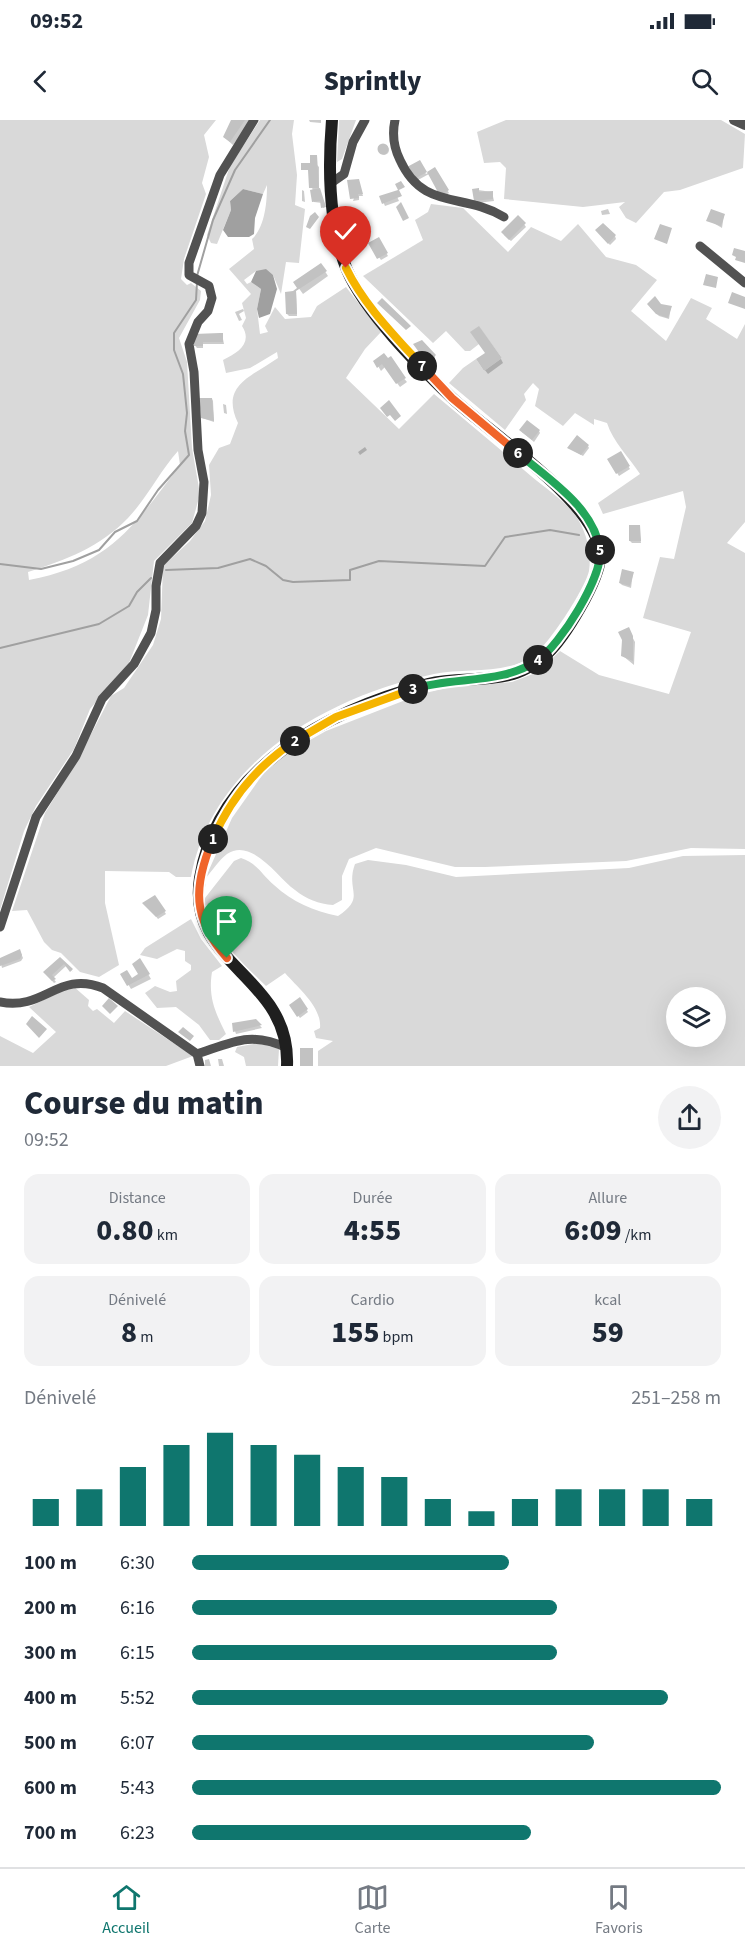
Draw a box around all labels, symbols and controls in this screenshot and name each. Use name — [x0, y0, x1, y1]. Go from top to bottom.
text: 09:52 — [30, 5, 83, 37]
text: Sprintly — [324, 62, 421, 101]
icon: back — [24, 65, 57, 98]
icon: search — [688, 65, 721, 98]
pin — [320, 206, 371, 268]
icon: check — [329, 215, 362, 248]
pin: 7 — [407, 351, 437, 381]
text: 7 — [418, 355, 426, 377]
pin: 6 — [503, 438, 533, 468]
text: 6 — [514, 442, 522, 464]
pin: 5 — [585, 535, 615, 565]
text: 5 — [596, 539, 604, 561]
pin: 4 — [523, 645, 553, 675]
text: 4 — [534, 649, 542, 671]
pin: 3 — [398, 674, 428, 704]
text: 3 — [409, 678, 417, 700]
pin: 2 — [280, 726, 310, 756]
text: 2 — [291, 730, 299, 752]
pin: 1 — [198, 824, 228, 854]
text: 1 — [209, 828, 217, 850]
pin — [201, 896, 252, 958]
icon: arrive — [210, 905, 243, 938]
map controls — [666, 987, 726, 1047]
button: layers — [666, 987, 726, 1047]
text: Course du matin — [24, 1080, 264, 1127]
button: share — [658, 1086, 721, 1149]
text: 09:52 — [24, 1126, 69, 1154]
text: Distance — [109, 1187, 166, 1209]
text: Durée — [353, 1187, 392, 1209]
text: Allure — [588, 1187, 627, 1209]
text: 0.80 — [96, 1209, 154, 1252]
text: 4:55 — [344, 1209, 401, 1252]
text: 6:09 — [564, 1209, 622, 1252]
text: km — [154, 1224, 178, 1246]
text: /km — [622, 1224, 652, 1246]
text: Dénivelé — [108, 1289, 166, 1311]
text: Cardio — [350, 1289, 395, 1311]
text: kcal — [594, 1289, 621, 1311]
text: 8 — [121, 1311, 137, 1354]
text: 155 — [331, 1311, 379, 1354]
text: 59 — [592, 1311, 624, 1354]
text: m — [137, 1326, 153, 1348]
text: bpm — [379, 1326, 414, 1348]
text: Dénivelé — [24, 1384, 96, 1412]
text: 251–258 m — [631, 1384, 721, 1412]
text: 100 m — [24, 1549, 77, 1577]
text: 6:30 — [120, 1549, 155, 1577]
text: 200 m — [24, 1594, 77, 1622]
text: 6:16 — [120, 1594, 155, 1622]
text: 300 m — [24, 1639, 77, 1667]
text: 6:15 — [120, 1639, 155, 1667]
text: 400 m — [24, 1684, 77, 1712]
text: 5:52 — [120, 1684, 155, 1712]
text: 500 m — [24, 1729, 77, 1757]
text: 6:07 — [120, 1729, 155, 1757]
text: 600 m — [24, 1774, 77, 1802]
text: 5:43 — [120, 1774, 155, 1802]
text: 700 m — [24, 1819, 77, 1847]
text: 6:23 — [120, 1819, 155, 1847]
tab: Accueil — [102, 1881, 150, 1939]
tab: Carte — [355, 1881, 390, 1939]
tab: Favoris — [595, 1881, 643, 1939]

